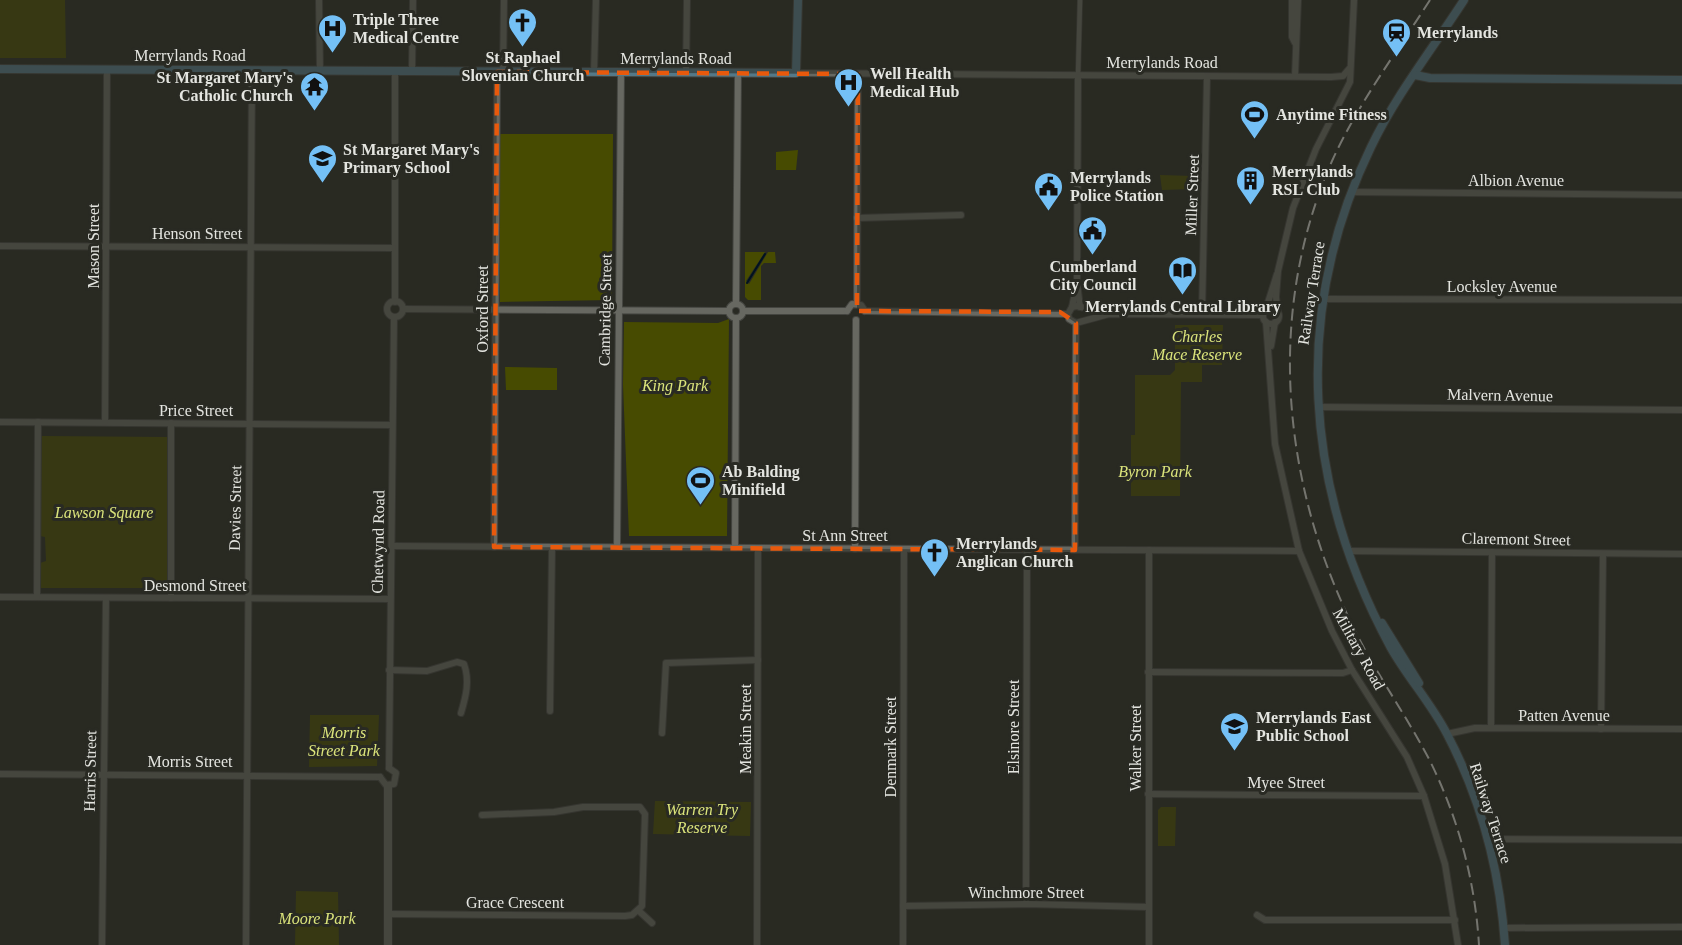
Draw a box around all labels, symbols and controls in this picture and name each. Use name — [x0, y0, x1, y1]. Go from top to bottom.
church icon: St Raphael Slovenian Church — [507, 6, 539, 48]
place label: Triple Three Medical Centre — [353, 11, 459, 46]
hospital icon: Triple Three Medical Centre — [316, 12, 348, 54]
station icon: Merrylands — [1380, 16, 1412, 58]
place label: Merrylands — [1417, 24, 1498, 42]
street label: Merrylands Road — [134, 47, 246, 65]
place label: St Raphael Slovenian Church — [462, 49, 585, 84]
street label: Merrylands Road — [620, 50, 732, 68]
street label: Merrylands Road — [1106, 54, 1218, 72]
place label: Well Health Medical Hub — [870, 65, 959, 100]
hospital icon: Well Health Medical Hub — [833, 66, 865, 108]
place label: St Margaret Mary's Catholic Church — [156, 69, 293, 104]
temple icon: St Margaret Mary's Catholic Church — [298, 70, 330, 112]
sports icon: Anytime Fitness — [1239, 98, 1271, 140]
place label: Anytime Fitness — [1276, 106, 1387, 124]
place label: St Margaret Mary's Primary School — [343, 141, 480, 177]
school or university icon: St Margaret Mary's Primary School — [306, 142, 338, 184]
street label: Miller Street — [1182, 154, 1202, 236]
place label: Merrylands RSL Club — [1272, 163, 1353, 198]
building icon: Merrylands RSL Club — [1235, 164, 1267, 206]
place label: Merrylands Police Station — [1070, 169, 1164, 204]
public building icon: Merrylands Police Station — [1033, 170, 1065, 212]
street label: Albion Avenue — [1468, 172, 1564, 189]
street label: Mason Street — [85, 203, 102, 288]
public building icon: Cumberland City Council — [1077, 214, 1109, 256]
street label: Henson Street — [152, 225, 243, 242]
street label: Railway Terrace — [1294, 240, 1329, 346]
street label: Cambridge Street — [596, 253, 615, 366]
library icon: Merrylands Central Library — [1167, 254, 1199, 296]
place label: Cumberland City Council — [1049, 258, 1137, 294]
street label: Oxford Street — [474, 265, 491, 353]
street label: Locksley Avenue — [1447, 278, 1557, 296]
place label: Merrylands Central Library — [1085, 298, 1281, 316]
park label: Charles Mace Reserve — [1151, 328, 1242, 363]
park label: King Park — [641, 377, 709, 395]
street label: Malvern Avenue — [1447, 386, 1553, 404]
street label: Price Street — [159, 402, 234, 419]
place label: Ab Balding Minifield — [722, 463, 800, 498]
park label: Byron Park — [1118, 463, 1193, 481]
street label: Davies Street — [226, 464, 244, 551]
sports icon: Ab Balding Minifield — [685, 464, 717, 506]
street label: Chetwynd Road — [369, 490, 388, 594]
park label: Lawson Square — [54, 504, 153, 522]
street label: St Ann Street — [802, 527, 888, 544]
street label: Claremont Street — [1461, 530, 1571, 548]
place label: Merrylands Anglican Church — [956, 535, 1074, 571]
church icon: Merrylands Anglican Church — [919, 536, 951, 578]
street label: Desmond Street — [144, 577, 247, 594]
street label: Military Road — [1329, 605, 1388, 693]
street label: Elsinore Street — [1005, 679, 1022, 774]
street label: Meakin Street — [737, 683, 754, 774]
street label: Denmark Street — [882, 696, 899, 797]
street label: Walker Street — [1127, 704, 1144, 792]
street label: Patten Avenue — [1518, 707, 1610, 724]
place label: Merrylands East Public School — [1256, 709, 1372, 744]
school or university icon: Merrylands East Public School — [1219, 710, 1251, 752]
park label: Morris Street Park — [308, 724, 381, 759]
street label: Harris Street — [81, 730, 99, 812]
street label: Morris Street — [148, 753, 233, 770]
street label: Railway Terrace — [1466, 761, 1515, 866]
street label: Myee Street — [1247, 774, 1325, 792]
park label: Warren Try Reserve — [666, 801, 739, 836]
street label: Winchmore Street — [968, 884, 1085, 901]
street label: Grace Crescent — [466, 894, 565, 911]
park label: Moore Park — [277, 910, 356, 927]

